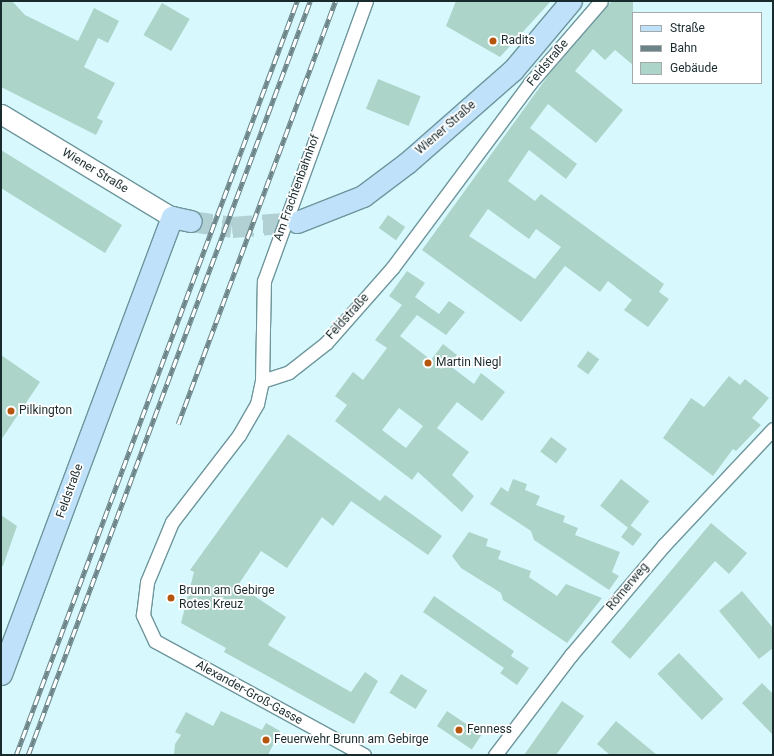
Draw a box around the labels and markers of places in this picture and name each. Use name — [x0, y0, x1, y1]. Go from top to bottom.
place label: Radits — [501, 34, 535, 48]
marker: Radits — [488, 36, 498, 46]
place label: Martin Niegl — [436, 356, 501, 370]
marker: Martin Niegl — [423, 358, 433, 368]
place label: Pilkington — [19, 404, 72, 418]
marker: Pilkington — [6, 406, 16, 416]
place label: Brunn am Gebirge Rotes Kreuz — [179, 584, 275, 612]
marker: Brunn am Gebirge Rotes Kreuz — [166, 593, 176, 603]
place label: Fenness — [467, 723, 512, 737]
marker: Fenness — [454, 725, 464, 735]
place label: Feuerwehr Brunn am Gebirge — [274, 733, 429, 747]
marker: Feuerwehr Brunn am Gebirge — [261, 735, 271, 745]

